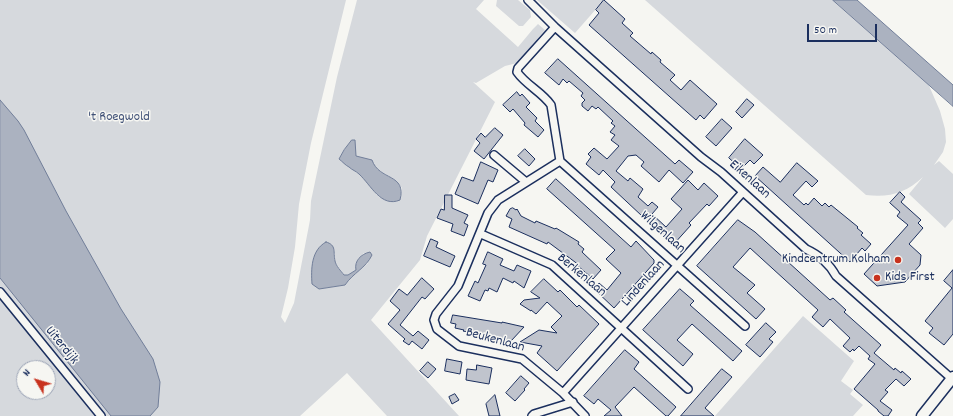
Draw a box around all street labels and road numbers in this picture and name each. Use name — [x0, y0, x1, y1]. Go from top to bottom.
street label: Eikenlaan — [725, 157, 773, 203]
street label: Wilgenlaan — [636, 208, 688, 258]
street label: Berkenlaan — [553, 251, 609, 301]
street label: Lindenlaan — [619, 257, 669, 311]
street label: Uiterdijk — [41, 323, 81, 369]
street label: Beukenlaan — [464, 325, 526, 357]

